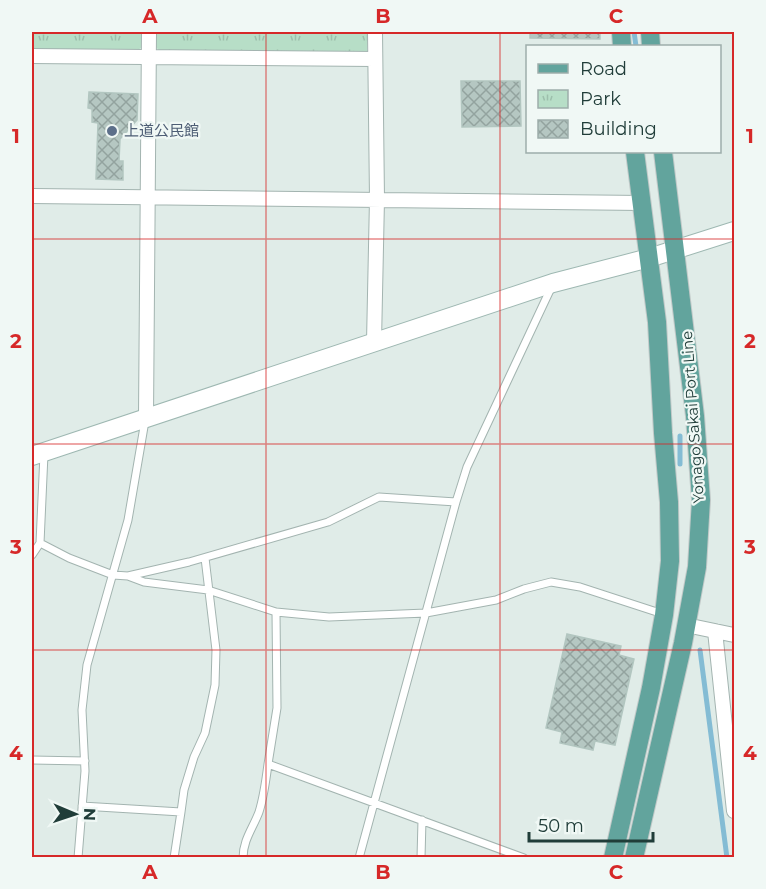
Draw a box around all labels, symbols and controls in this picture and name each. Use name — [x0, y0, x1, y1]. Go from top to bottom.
text: A — [141, 4, 158, 28]
text: B — [375, 4, 391, 28]
text: C — [609, 4, 624, 28]
legend — [526, 45, 721, 153]
text: Road — [580, 58, 627, 80]
text: Park — [580, 88, 621, 110]
text: Building — [580, 118, 657, 140]
place label: 上道公民館 — [124, 121, 199, 140]
text: 1 — [12, 124, 20, 148]
marker: 上道公民館 — [105, 124, 119, 138]
text: 1 — [746, 124, 754, 148]
text: 2 — [10, 329, 22, 353]
text: 2 — [744, 329, 756, 353]
street label: Yonago Sakai Port Line — [677, 330, 708, 504]
text: 3 — [9, 535, 22, 559]
text: 3 — [743, 535, 756, 559]
text: 4 — [9, 741, 23, 765]
text: 4 — [743, 741, 757, 765]
north arrow — [45, 784, 105, 844]
scale bar — [529, 805, 654, 843]
text: N — [80, 808, 99, 821]
text: 50 m — [538, 815, 584, 837]
text: A — [141, 860, 158, 884]
text: B — [375, 860, 391, 884]
text: C — [609, 860, 624, 884]

